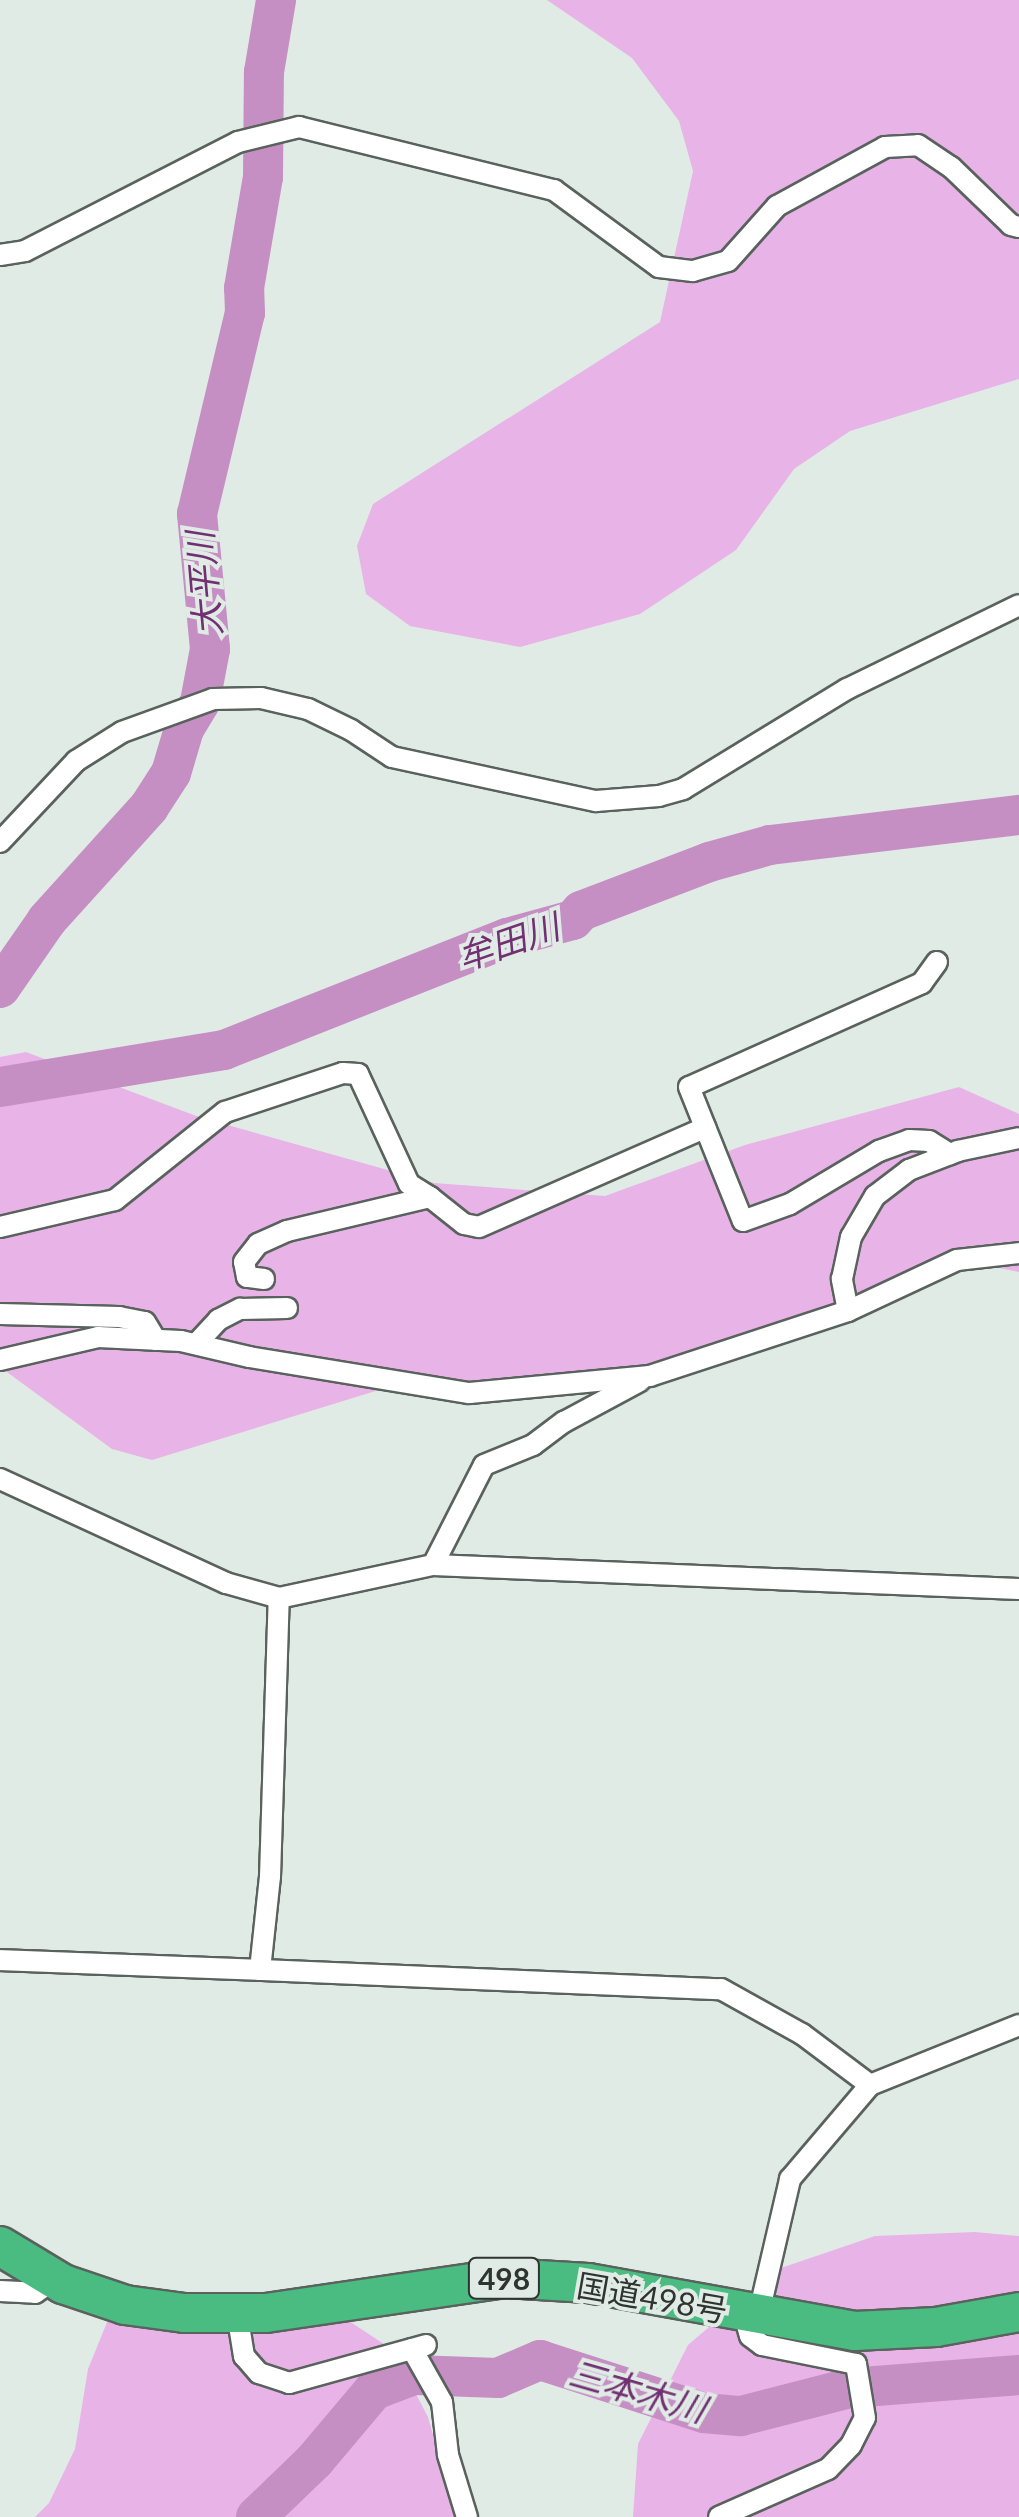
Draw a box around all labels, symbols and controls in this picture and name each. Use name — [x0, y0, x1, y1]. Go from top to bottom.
water label: 大平川 — [178, 530, 228, 638]
water label: 牟田川 — [452, 904, 564, 978]
road number: 498 — [466, 2253, 542, 2303]
street label: 国道498号 — [574, 2266, 730, 2330]
water label: 三本木川 — [565, 2351, 711, 2429]

